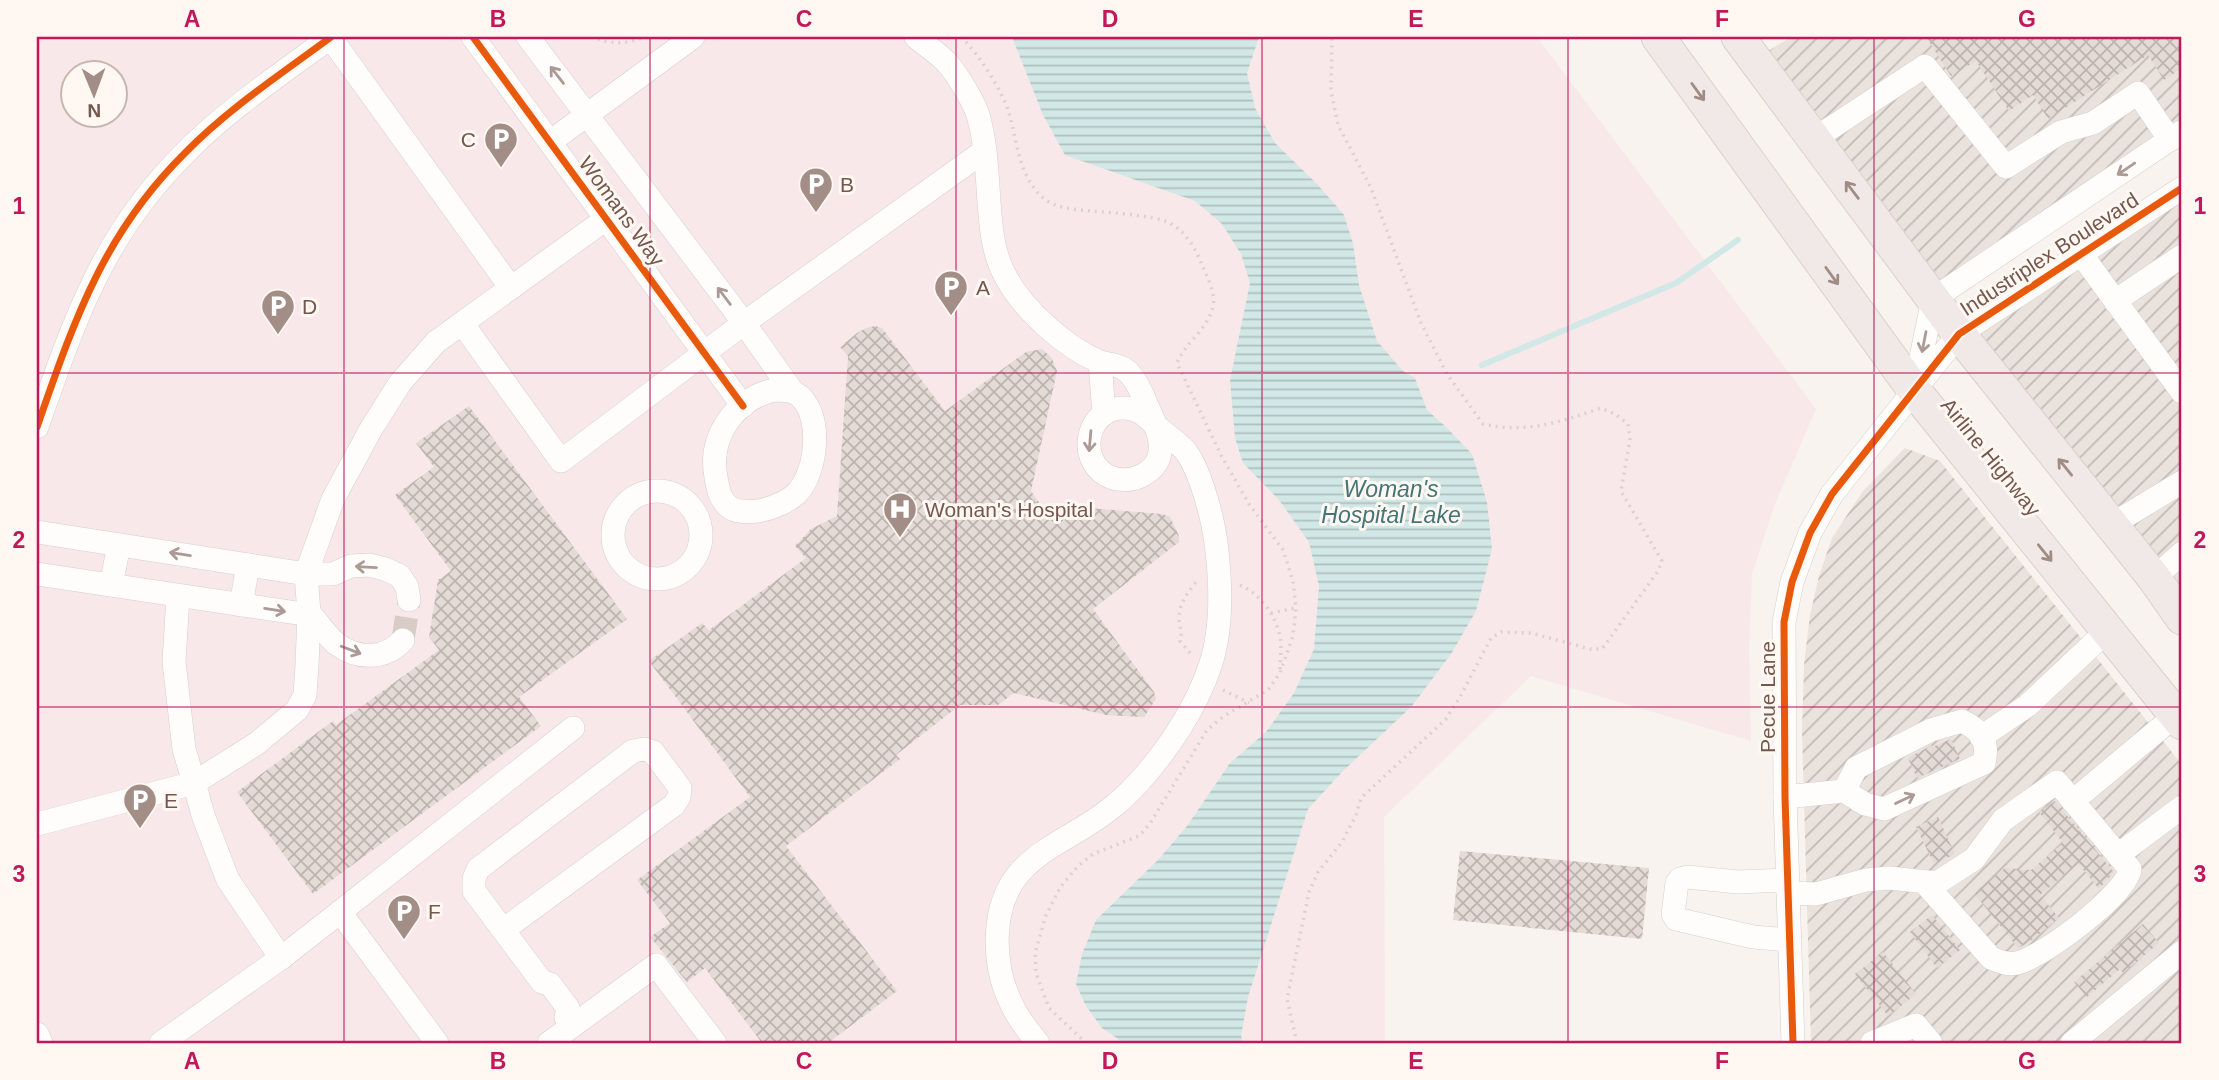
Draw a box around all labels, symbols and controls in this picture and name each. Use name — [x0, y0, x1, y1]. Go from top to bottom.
text: A — [184, 6, 200, 32]
text: B — [490, 6, 506, 32]
text: C — [796, 6, 812, 32]
text: D — [1102, 6, 1118, 32]
text: E — [1408, 6, 1424, 32]
text: F — [1715, 6, 1729, 32]
text: G — [2018, 6, 2036, 32]
north arrow — [60, 60, 130, 130]
one-way arrow — [550, 66, 565, 84]
one-way arrow — [1690, 82, 1705, 101]
text: N — [87, 100, 101, 121]
parking icon: C — [482, 120, 520, 169]
place label: C — [461, 128, 476, 151]
street label: Womans Way — [575, 152, 670, 271]
one-way arrow — [2116, 163, 2136, 177]
parking icon: B — [797, 165, 835, 214]
place label: B — [840, 173, 854, 196]
one-way arrow — [1844, 181, 1859, 200]
street label: Industriplex Boulevard — [1956, 188, 2142, 320]
text: 1 — [13, 193, 26, 219]
text: 1 — [2194, 193, 2207, 219]
one-way arrow — [1824, 266, 1839, 285]
parking icon: A — [932, 268, 970, 317]
place label: A — [976, 276, 990, 299]
parking icon: D — [259, 287, 297, 336]
one-way arrow — [716, 287, 731, 305]
place label: D — [302, 295, 317, 318]
one-way arrow — [1916, 330, 1930, 353]
street label: Airline Highway — [1937, 394, 2046, 521]
one-way arrow — [1084, 429, 1097, 452]
one-way arrow — [2058, 459, 2073, 477]
water label: Woman's Hospital Lake — [1321, 476, 1461, 528]
hospital icon: Woman's Hospital — [881, 490, 919, 539]
place label: Woman's Hospital — [925, 498, 1093, 521]
text: 2 — [13, 527, 25, 553]
text: 2 — [2194, 527, 2206, 553]
one-way arrow — [2038, 543, 2053, 561]
one-way arrow — [169, 547, 192, 560]
one-way arrow — [355, 560, 378, 573]
one-way arrow — [263, 604, 286, 617]
street label: Pecue Lane — [1756, 641, 1779, 753]
one-way arrow — [340, 645, 361, 658]
parking icon: E — [121, 781, 159, 830]
place label: E — [164, 789, 178, 812]
one-way arrow — [1894, 792, 1916, 805]
text: 3 — [13, 861, 25, 887]
text: 3 — [2194, 861, 2206, 887]
parking icon: F — [385, 892, 423, 941]
place label: F — [428, 900, 441, 923]
text: A — [184, 1048, 200, 1074]
text: B — [490, 1048, 506, 1074]
text: C — [796, 1048, 812, 1074]
text: D — [1102, 1048, 1118, 1074]
text: E — [1408, 1048, 1424, 1074]
text: F — [1715, 1048, 1729, 1074]
text: G — [2018, 1048, 2036, 1074]

